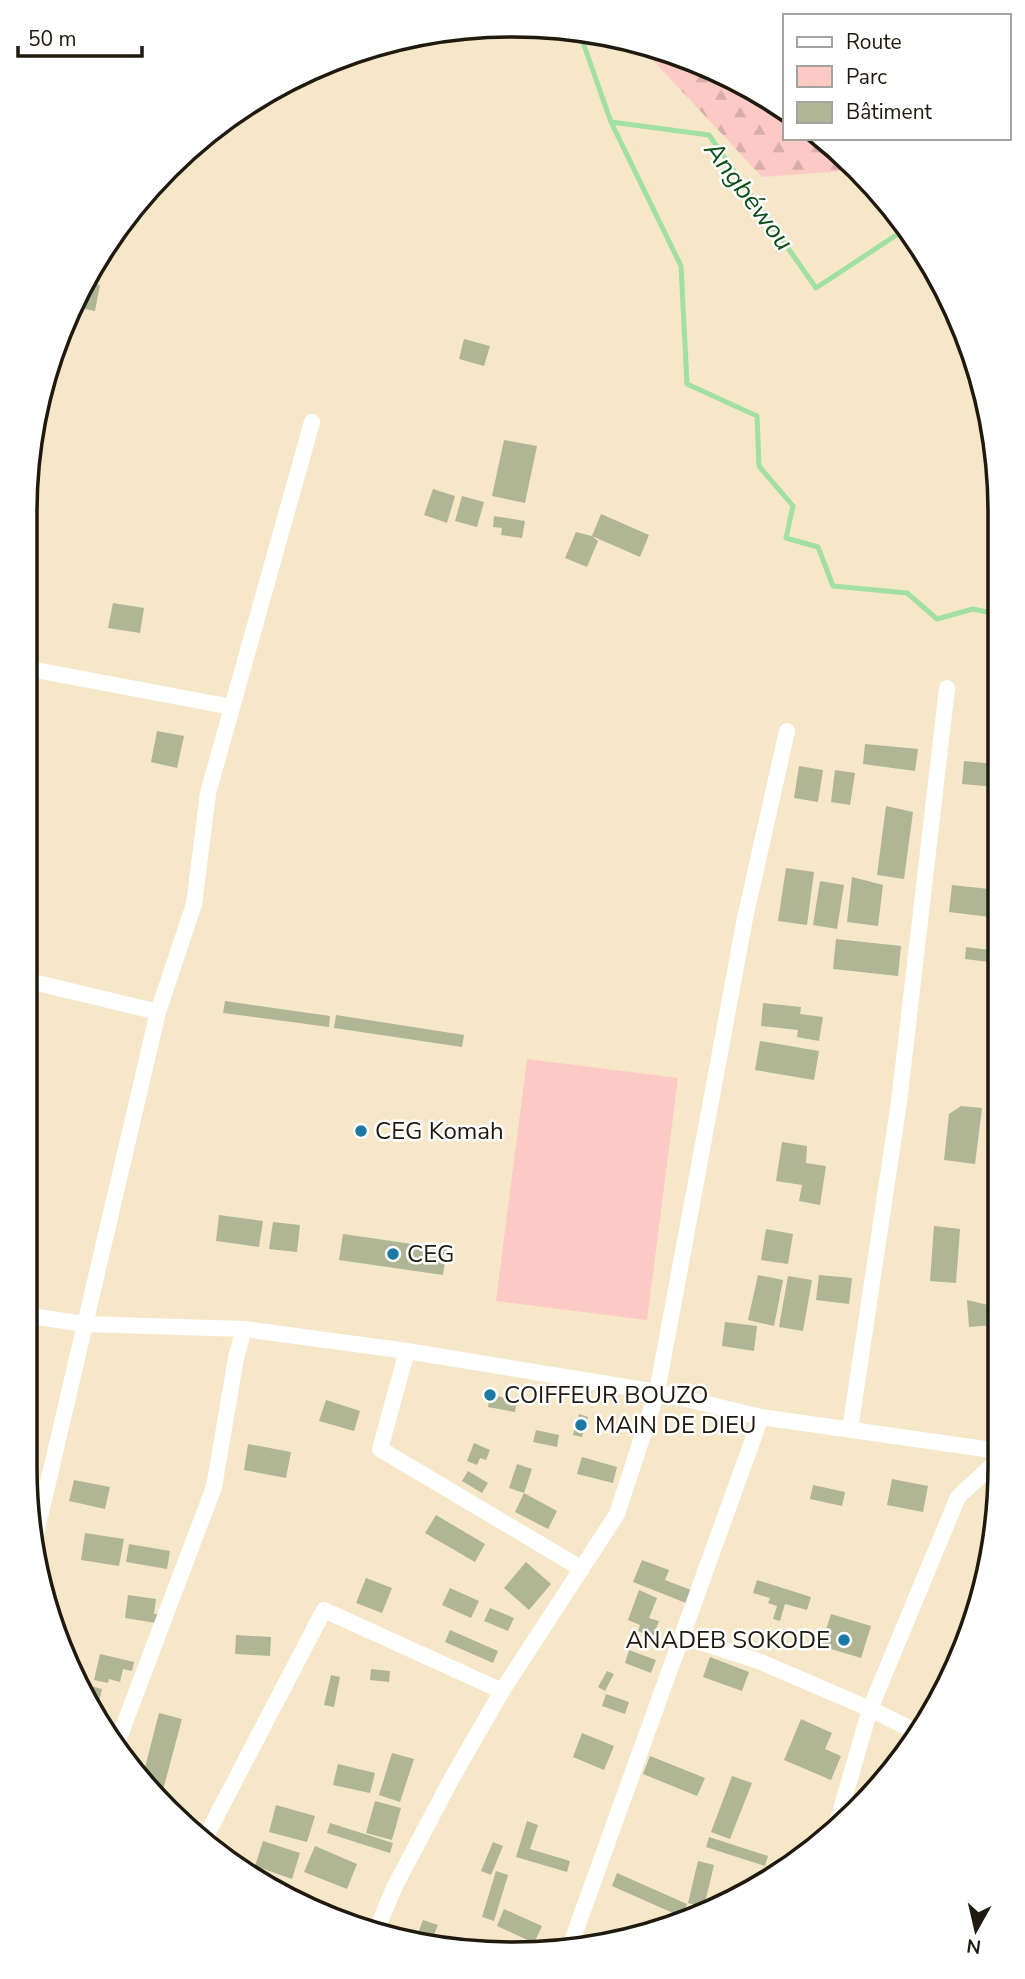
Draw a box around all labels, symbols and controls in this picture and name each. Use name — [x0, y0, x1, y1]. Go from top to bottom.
scale bar — [18, 14, 142, 58]
legend — [783, 14, 1011, 140]
text: 50 m — [28, 25, 77, 53]
text: Route — [846, 28, 902, 56]
text: Parc — [846, 63, 887, 91]
text: Bâtiment — [846, 98, 933, 126]
water label: Angbéwou — [696, 133, 802, 258]
place label: CEG Komah — [375, 1115, 504, 1147]
marker: CEG Komah — [353, 1123, 369, 1139]
place label: CEG — [407, 1238, 455, 1270]
marker: CEG — [385, 1246, 401, 1262]
place label: COIFFEUR BOUZO — [504, 1379, 708, 1411]
marker: COIFFEUR BOUZO — [482, 1387, 498, 1403]
place label: MAIN DE DIEU — [595, 1409, 756, 1441]
marker: MAIN DE DIEU — [573, 1417, 589, 1433]
place label: ANADEB SOKODE — [625, 1624, 830, 1656]
marker: ANADEB SOKODE — [836, 1632, 852, 1648]
north arrow — [941, 1895, 1011, 1965]
text: N — [965, 1932, 983, 1960]

